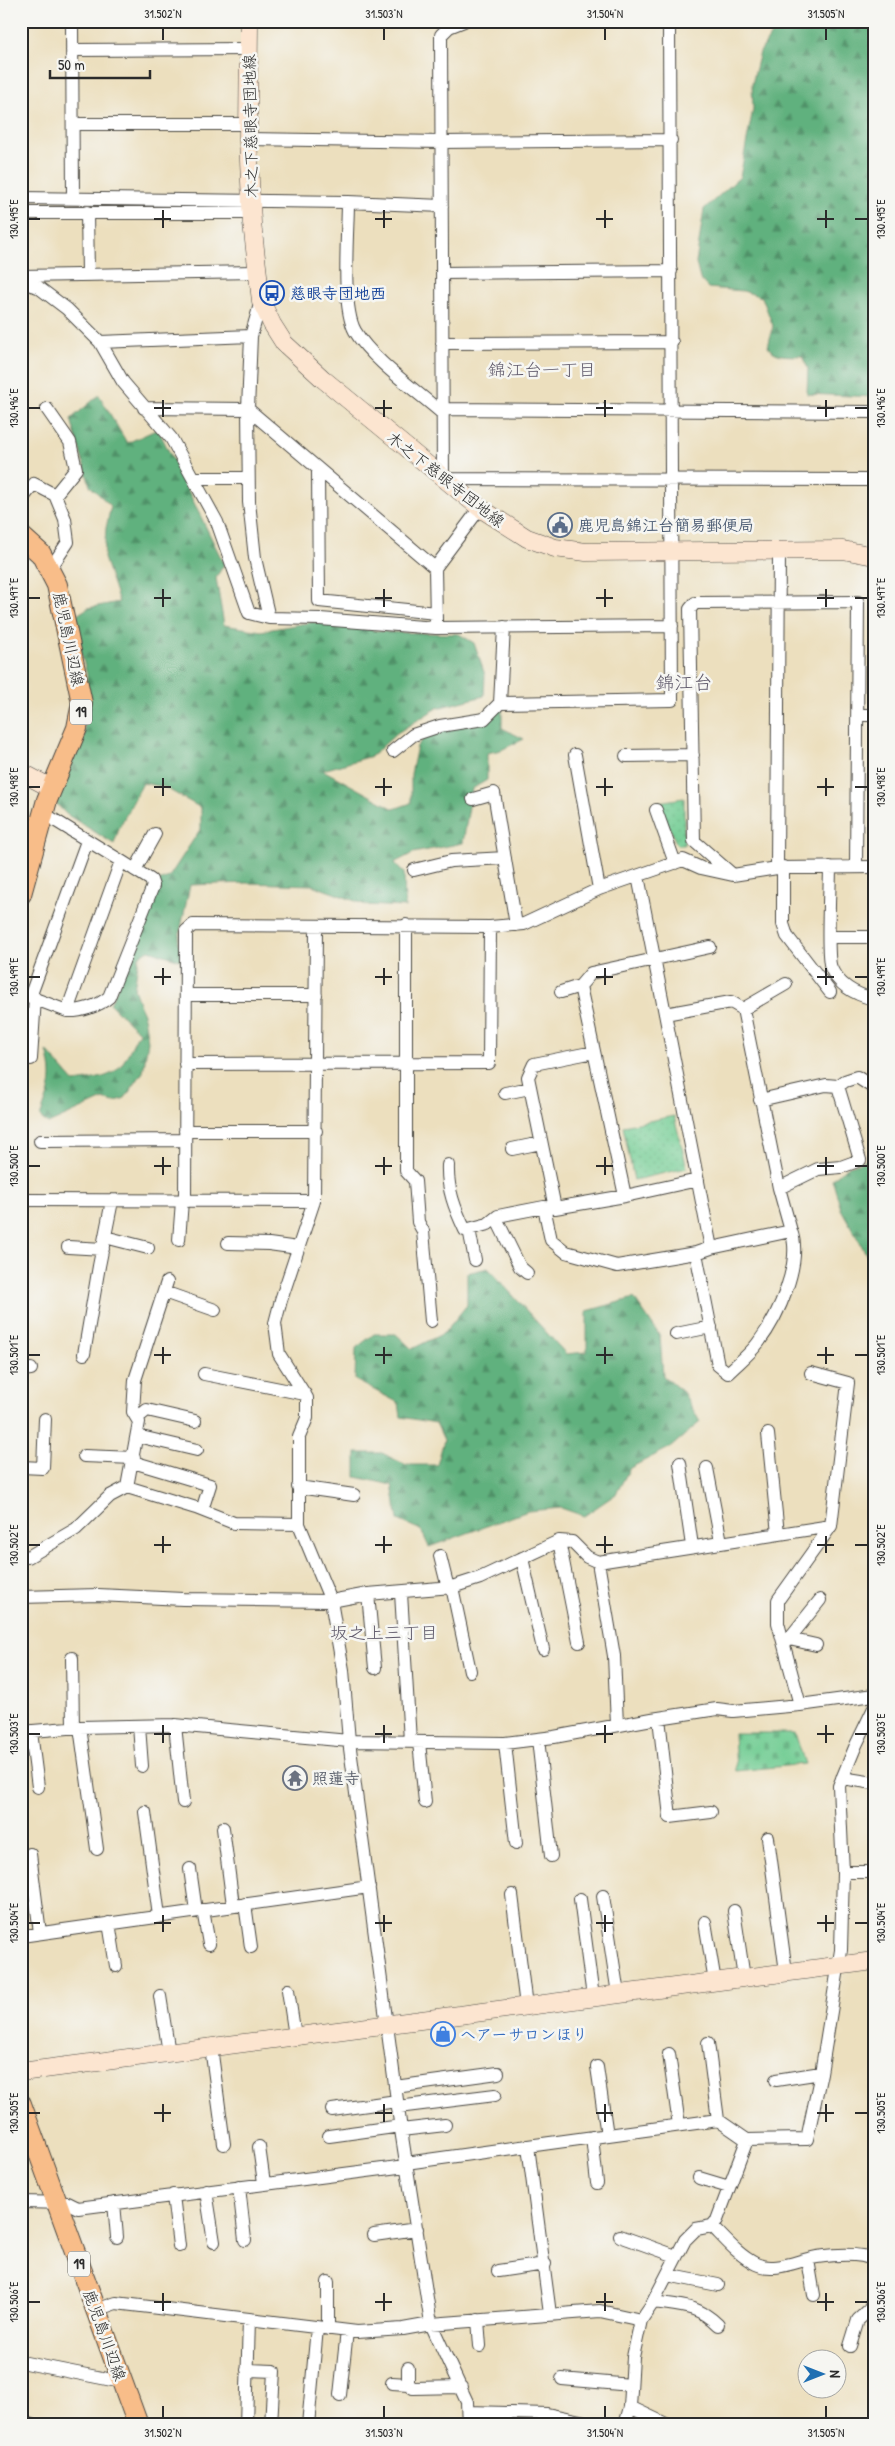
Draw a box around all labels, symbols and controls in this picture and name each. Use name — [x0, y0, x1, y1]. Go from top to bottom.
text: 31.502°N — [144, 5, 182, 22]
text: 31.503°N — [365, 5, 403, 22]
text: 31.504°N — [587, 5, 623, 22]
text: 31.505°N — [808, 5, 845, 22]
scale bar — [50, 48, 150, 80]
text: 50 m — [58, 54, 85, 75]
street label: 木之下慈眼寺団地線 — [238, 54, 262, 198]
text: 130.495°E — [5, 198, 22, 239]
text: 130.495°E — [872, 198, 889, 239]
bus stop icon: 慈眼寺団地西 — [259, 280, 285, 306]
place label: 慈眼寺団地西 — [290, 282, 386, 304]
district label: 錦江台一丁目 — [488, 357, 596, 382]
text: 130.496°E — [5, 388, 22, 428]
text: 130.496°E — [872, 388, 889, 428]
street label: 木之下慈眼寺団地線 — [382, 426, 510, 532]
public building icon: 鹿児島錦江台簡易郵便局 — [547, 512, 573, 538]
place label: 鹿児島錦江台簡易郵便局 — [578, 514, 754, 536]
text: 130.497°E — [5, 577, 22, 618]
text: 130.497°E — [872, 577, 889, 618]
street label: 鹿児島川辺線 — [48, 590, 90, 688]
district label: 錦江台 — [655, 669, 713, 695]
road number: 19 — [70, 700, 92, 724]
text: 130.498°E — [5, 766, 22, 807]
text: 130.498°E — [872, 766, 889, 807]
text: 130.499°E — [5, 957, 22, 997]
text: 130.499°E — [872, 957, 889, 997]
text: 130.500°E — [5, 1145, 22, 1187]
text: 130.500°E — [872, 1145, 889, 1187]
text: 130.501°E — [5, 1334, 22, 1375]
text: 130.501°E — [872, 1334, 889, 1375]
text: 130.502°E — [5, 1523, 22, 1566]
text: 130.502°E — [872, 1523, 889, 1566]
district label: 坂之上三丁目 — [330, 1620, 438, 1645]
text: 130.503°E — [5, 1713, 22, 1755]
text: 130.503°E — [872, 1713, 889, 1755]
temple icon: 照蓮寺 — [282, 1765, 308, 1791]
place label: 照蓮寺 — [312, 1767, 360, 1789]
text: 130.504°E — [5, 1902, 22, 1943]
text: 130.504°E — [872, 1902, 889, 1943]
shop icon: ヘアーサロンほり — [430, 2021, 456, 2047]
place label: ヘアーサロンほり — [460, 2023, 588, 2045]
text: 130.505°E — [5, 2092, 22, 2134]
text: 130.505°E — [872, 2092, 889, 2134]
road number: 19 — [68, 2252, 90, 2276]
text: 130.506°E — [5, 2281, 22, 2323]
text: 130.506°E — [872, 2281, 889, 2323]
street label: 鹿児島川辺線 — [78, 2286, 132, 2384]
north arrow — [798, 2348, 848, 2398]
text: N — [826, 2370, 845, 2378]
text: 31.502°N — [144, 2424, 182, 2441]
text: 31.503°N — [365, 2424, 403, 2441]
text: 31.504°N — [587, 2424, 623, 2441]
text: 31.505°N — [808, 2424, 845, 2441]

